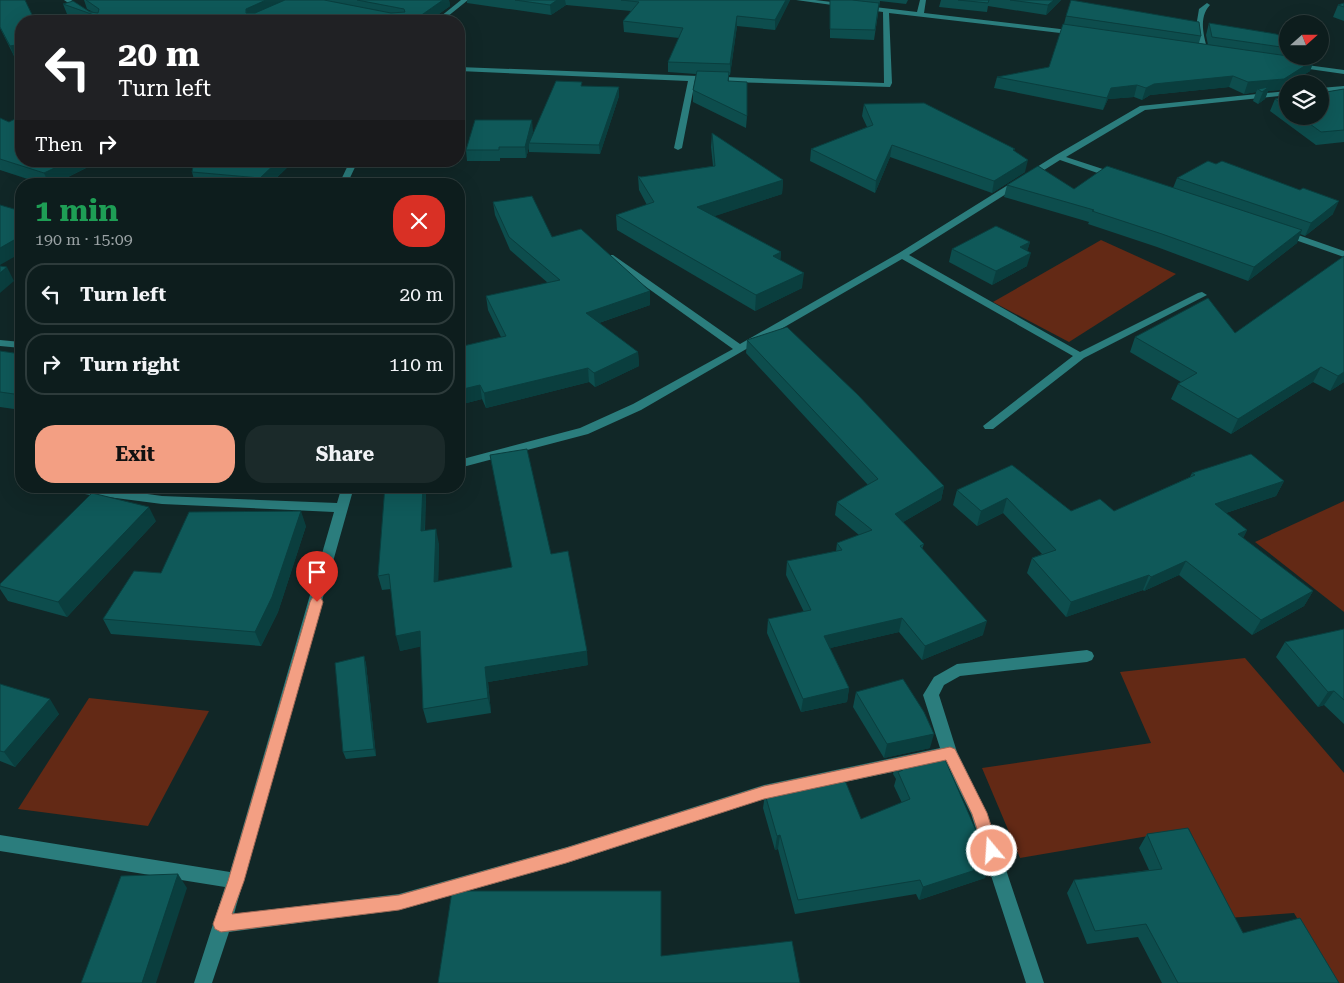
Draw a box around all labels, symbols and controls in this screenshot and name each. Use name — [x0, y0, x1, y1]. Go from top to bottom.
north arrow — [1279, 15, 1329, 65]
map controls — [1279, 15, 1329, 125]
text: 20 m — [118, 34, 200, 75]
icon: left — [35, 35, 100, 100]
button: layers — [1279, 75, 1329, 125]
text: Turn left — [118, 76, 211, 101]
icon: right — [93, 130, 121, 158]
text: Then — [35, 133, 83, 156]
text: 1 min — [35, 193, 118, 228]
button: close — [393, 195, 445, 247]
text: 190 m · 15:09 — [35, 230, 133, 249]
icon: left — [37, 280, 65, 308]
text: Turn left — [80, 283, 166, 306]
text: 20 m — [400, 283, 443, 306]
icon: right — [37, 350, 65, 378]
text: Turn right — [80, 353, 180, 376]
text: 110 m — [389, 353, 443, 376]
button: Exit — [35, 425, 235, 483]
button: Share — [245, 425, 445, 483]
pin — [296, 551, 338, 602]
icon: arrive — [303, 558, 331, 586]
position arrow — [965, 824, 1017, 876]

